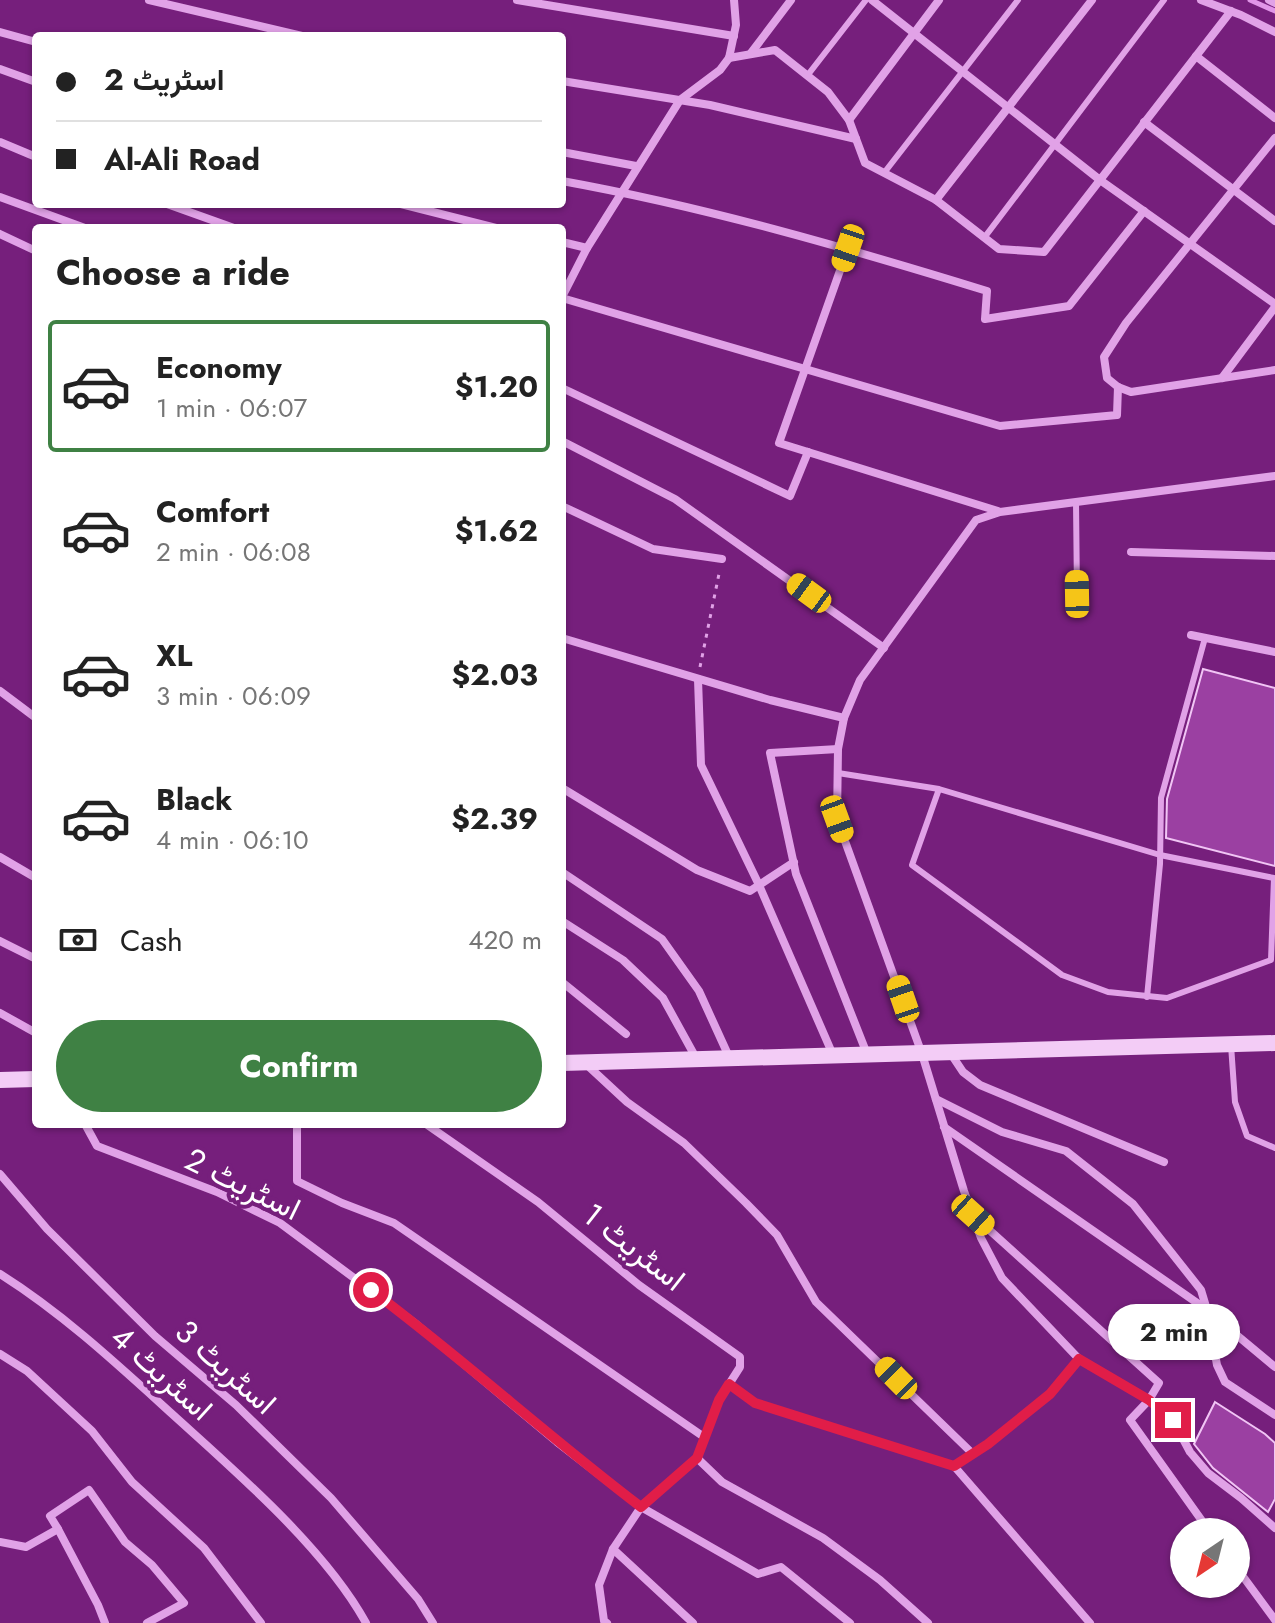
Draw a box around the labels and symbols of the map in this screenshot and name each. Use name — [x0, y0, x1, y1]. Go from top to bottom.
car — [829, 221, 867, 275]
car — [783, 569, 835, 617]
car — [1065, 570, 1089, 618]
car — [818, 792, 856, 846]
car — [884, 972, 922, 1026]
street label: اسٹریٹ 2 — [177, 1136, 309, 1232]
car — [947, 1190, 999, 1240]
street label: اسٹریٹ 1 — [573, 1192, 695, 1302]
route start — [353, 1272, 389, 1308]
callout: 2 min — [1107, 1304, 1239, 1360]
street label: اسٹریٹ 3 — [165, 1309, 287, 1425]
street label: اسٹریٹ 4 — [101, 1314, 223, 1432]
car — [871, 1353, 921, 1403]
route end — [1155, 1402, 1191, 1438]
north arrow — [1170, 1518, 1250, 1598]

